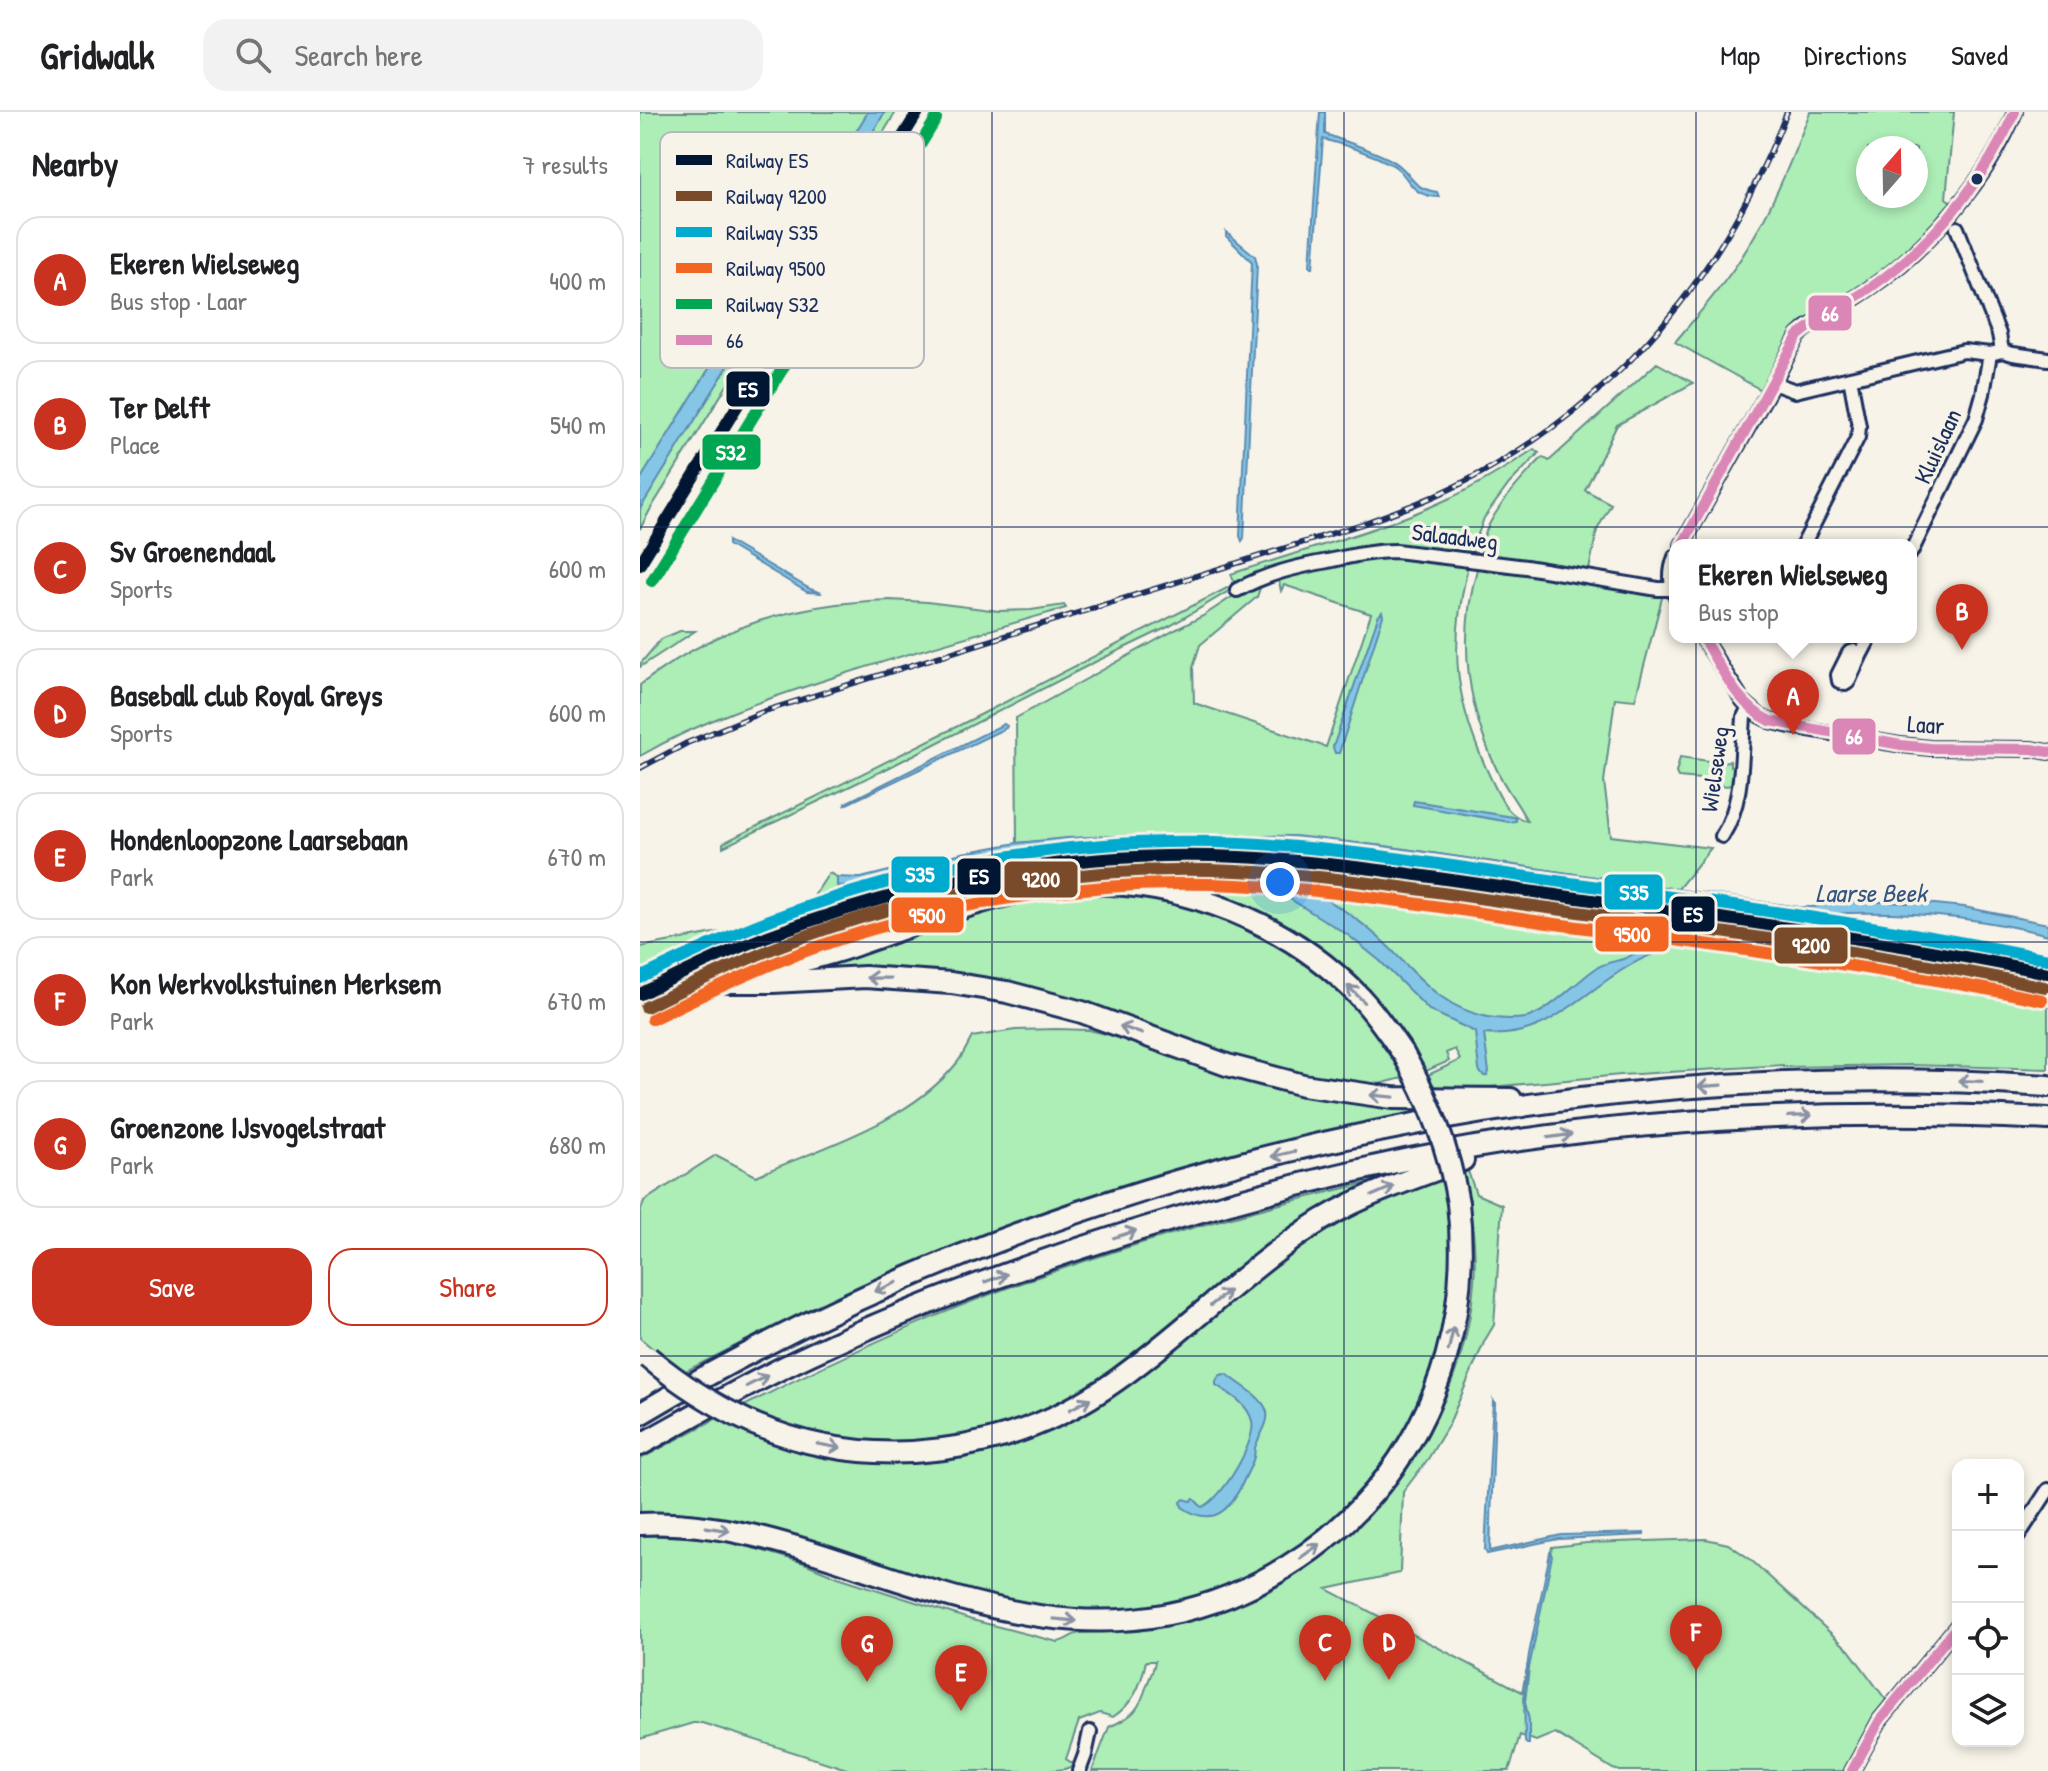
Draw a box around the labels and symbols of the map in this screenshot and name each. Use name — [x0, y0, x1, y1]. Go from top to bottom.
legend — [660, 132, 924, 368]
north arrow — [1856, 136, 1928, 208]
text: Railway ES — [726, 145, 808, 175]
unlabelled marker — [1969, 171, 1985, 187]
text: Railway 9200 — [726, 181, 827, 211]
text: Railway S35 — [726, 217, 818, 247]
text: Railway 9500 — [726, 253, 826, 283]
text: Railway S32 — [726, 289, 820, 319]
line badge: 66 — [1807, 294, 1853, 332]
text: 66 — [1821, 298, 1839, 328]
text: 66 — [726, 325, 744, 355]
line badge: ES — [725, 370, 771, 408]
text: ES — [738, 374, 759, 404]
street label: Kluislaan — [1906, 403, 1968, 489]
line badge: S32 — [701, 433, 762, 471]
text: S32 — [716, 437, 747, 467]
street label: Salaadweg — [1410, 515, 1500, 557]
pin: B — [1936, 584, 1988, 650]
pin: A — [1767, 669, 1819, 735]
street label: Laar — [1906, 707, 1946, 741]
line badge: 66 — [1831, 717, 1877, 756]
text: 66 — [1845, 721, 1863, 751]
street label: Wielseweg — [1692, 724, 1736, 814]
line badge: S35 — [890, 855, 951, 894]
line badge: ES — [956, 857, 1002, 896]
text: S35 — [905, 859, 935, 889]
line badge: 9200 — [1003, 860, 1079, 899]
text: ES — [969, 861, 990, 891]
your location — [1260, 862, 1300, 902]
text: 9200 — [1022, 864, 1060, 894]
line badge: S35 — [1603, 873, 1664, 911]
water label: Laarse Beek — [1815, 875, 1929, 910]
text: S35 — [1619, 877, 1649, 907]
line badge: ES — [1670, 895, 1716, 933]
line badge: 9500 — [890, 896, 965, 934]
text: ES — [1683, 899, 1704, 929]
text: 9500 — [908, 900, 946, 930]
line badge: 9500 — [1594, 915, 1670, 953]
text: 9500 — [1613, 919, 1651, 949]
line badge: 9200 — [1773, 926, 1849, 965]
text: 9200 — [1792, 930, 1830, 960]
one-way arrow — [865, 970, 892, 985]
one-way arrow — [1346, 985, 1366, 1004]
one-way arrow — [1119, 1022, 1144, 1036]
one-way arrow — [1957, 1074, 1984, 1089]
one-way arrow — [1697, 1079, 1724, 1094]
one-way arrow — [1369, 1089, 1396, 1104]
one-way arrow — [1786, 1108, 1813, 1123]
one-way arrow — [1547, 1128, 1572, 1143]
one-way arrow — [1270, 1147, 1296, 1162]
one-way arrow — [1370, 1182, 1395, 1197]
one-way arrow — [1111, 1226, 1137, 1241]
one-way arrow — [983, 1270, 1008, 1284]
one-way arrow — [874, 1281, 899, 1296]
one-way arrow — [1210, 1289, 1230, 1307]
one-way arrow — [1444, 1327, 1459, 1353]
one-way arrow — [745, 1372, 769, 1388]
one-way arrow — [1067, 1396, 1091, 1411]
one-way arrow — [815, 1440, 841, 1455]
one-way arrow — [705, 1522, 730, 1537]
one-way arrow — [1299, 1543, 1320, 1560]
pin: F — [1670, 1605, 1722, 1671]
one-way arrow — [1051, 1613, 1078, 1628]
pin: D — [1363, 1614, 1415, 1680]
pin: C — [1299, 1615, 1351, 1681]
pin: G — [841, 1616, 893, 1682]
pin: E — [935, 1645, 987, 1711]

